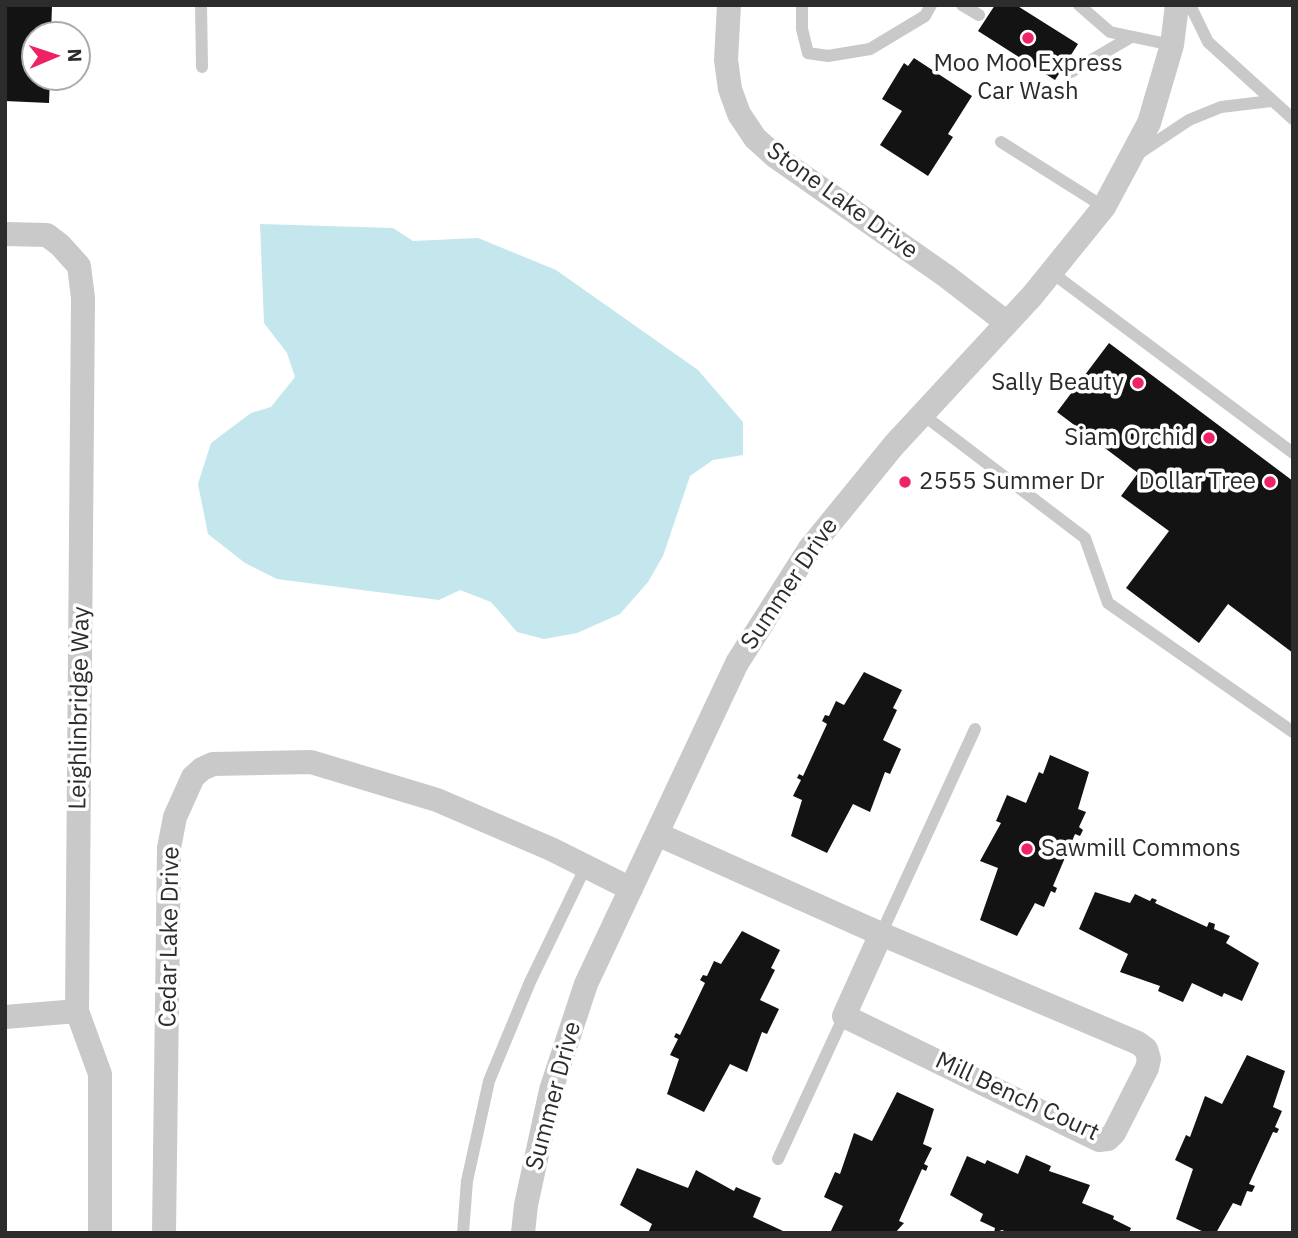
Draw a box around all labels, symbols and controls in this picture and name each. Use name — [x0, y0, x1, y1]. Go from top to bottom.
north arrow — [21, 21, 91, 91]
marker: Moo Moo Express Car Wash — [1020, 30, 1036, 46]
text: N — [63, 48, 87, 63]
place label: Moo Moo Express Car Wash — [933, 50, 1123, 106]
street label: Stone Lake Drive — [761, 137, 923, 265]
place label: Sally Beauty — [991, 369, 1124, 397]
marker: Sally Beauty — [1130, 375, 1146, 391]
place label: Siam Orchid — [1064, 424, 1195, 452]
marker: Siam Orchid — [1201, 430, 1217, 446]
place label: 2555 Summer Dr — [919, 468, 1104, 496]
place label: Dollar Tree — [1139, 468, 1256, 496]
marker: 2555 Summer Dr — [897, 474, 913, 490]
marker: Dollar Tree — [1262, 474, 1278, 490]
street label: Summer Drive — [735, 513, 845, 655]
street label: Leighlinbridge Way — [64, 606, 96, 810]
place label: Sawmill Commons — [1041, 835, 1241, 863]
marker: Sawmill Commons — [1019, 841, 1035, 857]
street label: Cedar Lake Drive — [154, 846, 186, 1028]
street label: Summer Drive — [520, 1018, 588, 1174]
street label: Mill Bench Court — [931, 1046, 1103, 1148]

